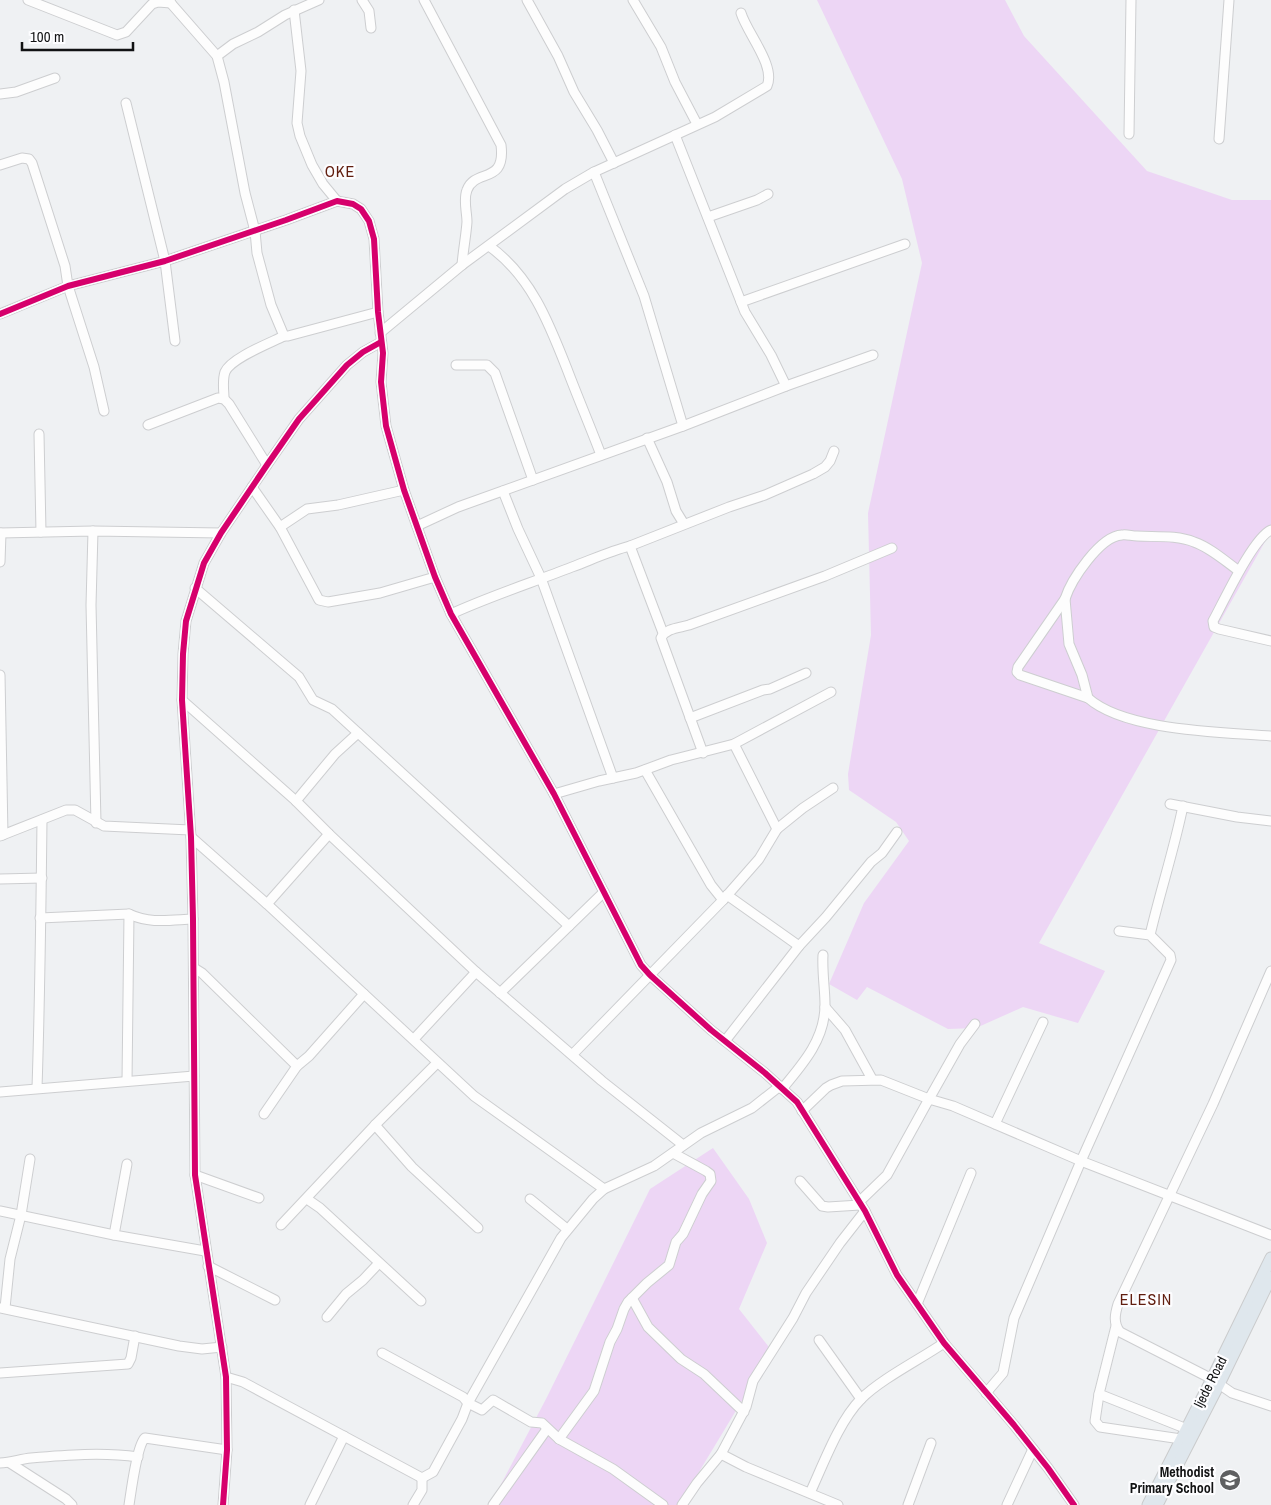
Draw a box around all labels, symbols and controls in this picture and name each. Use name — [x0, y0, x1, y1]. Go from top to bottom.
scale bar — [22, 20, 134, 52]
text: 100 m — [30, 26, 64, 47]
district label: OKE — [325, 160, 355, 182]
district label: ELESIN — [1120, 1288, 1172, 1310]
street label: Ijede Road — [1189, 1353, 1231, 1411]
place label: Methodist Primary School — [1130, 1463, 1214, 1497]
school or university icon: Methodist Primary School — [1218, 1468, 1242, 1492]

